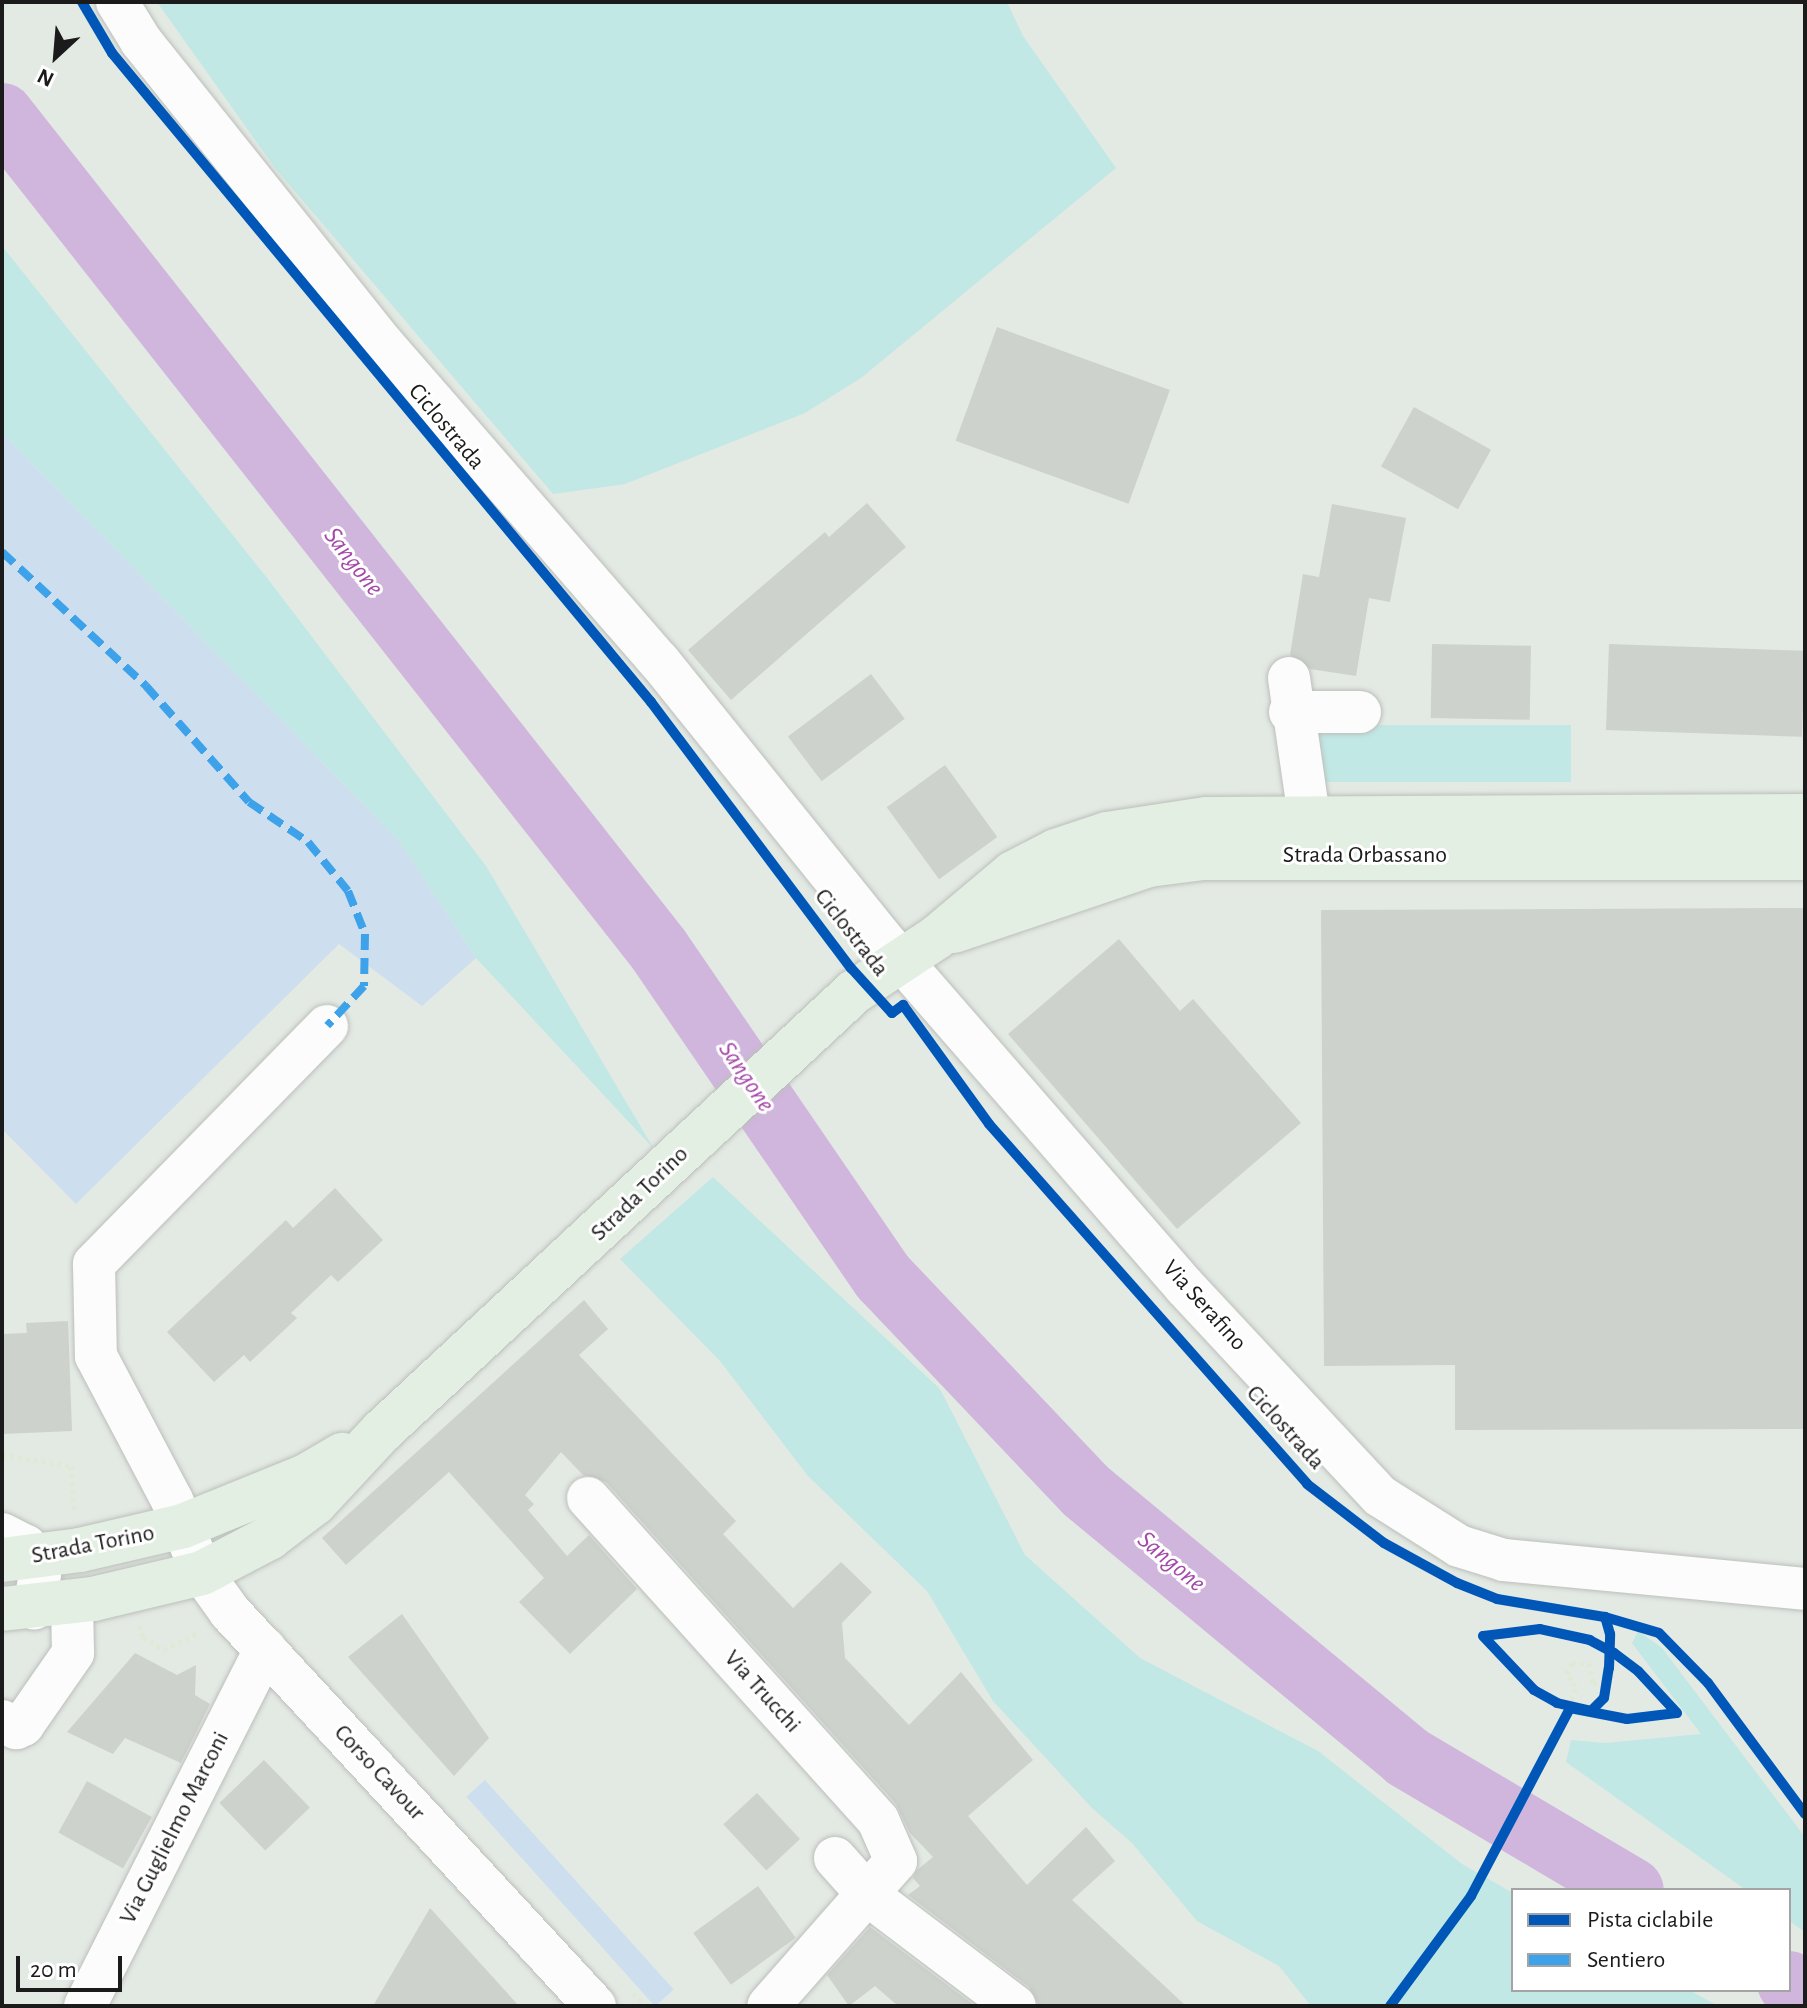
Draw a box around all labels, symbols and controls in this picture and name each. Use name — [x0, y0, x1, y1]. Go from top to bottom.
north arrow — [16, 16, 96, 96]
text: N — [34, 64, 57, 91]
street label: Ciclostrada — [402, 378, 490, 476]
water label: Sangone — [316, 521, 390, 603]
street label: Strada Orbassano — [1283, 842, 1447, 870]
street label: Ciclostrada — [808, 883, 894, 983]
water label: Sangone — [711, 1036, 781, 1118]
street label: Strada Torino — [585, 1140, 695, 1248]
street label: Via Serafino — [1156, 1255, 1252, 1357]
street label: Ciclostrada — [1240, 1380, 1330, 1476]
street label: Strada Torino — [29, 1519, 157, 1571]
water label: Sangone — [1131, 1525, 1211, 1599]
street label: Via Trucchi — [717, 1645, 807, 1739]
street label: Corso Cavour — [327, 1719, 431, 1827]
street label: Via Guglielmo Marconi — [114, 1727, 236, 1929]
legend — [1511, 1888, 1791, 1992]
text: Pista ciclabile — [1587, 1908, 1713, 1932]
scale bar — [20, 1940, 126, 1990]
text: Sentiero — [1587, 1948, 1665, 1972]
text: 20 m — [30, 1958, 77, 1982]

